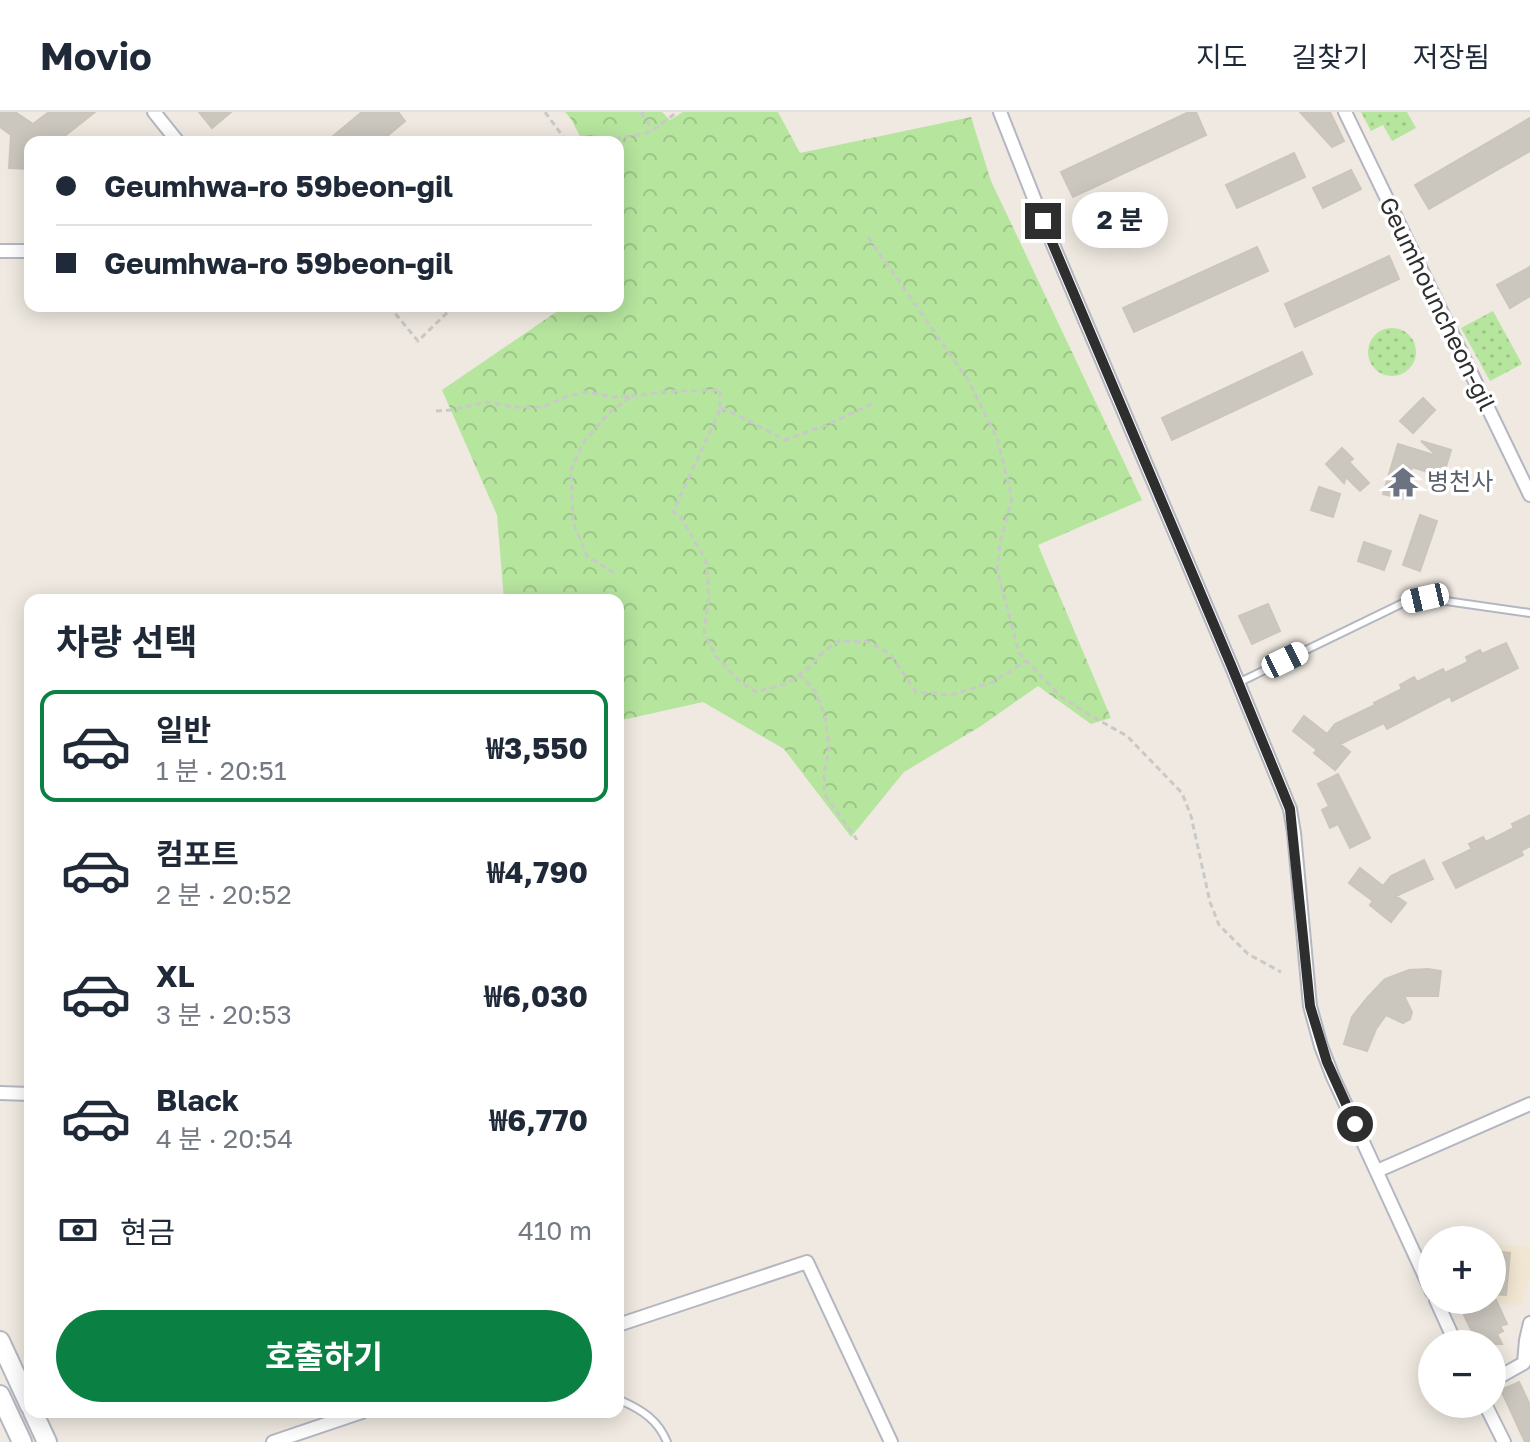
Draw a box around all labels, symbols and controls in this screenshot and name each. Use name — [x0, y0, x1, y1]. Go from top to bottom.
text: Movio — [40, 33, 152, 78]
text: 지도 — [1196, 40, 1247, 73]
text: 길찾기 — [1291, 40, 1369, 73]
text: 저장됨 — [1413, 40, 1490, 73]
text: Geumhwa-ro 59beon-gil — [104, 168, 453, 204]
street label: Geumhouncheon-gil — [1374, 192, 1503, 415]
callout: 2 분 — [1071, 193, 1167, 249]
route end — [1025, 203, 1061, 239]
text: 2 분 — [1097, 204, 1143, 235]
text: Geumhwa-ro 59beon-gil — [104, 245, 453, 281]
temple icon: 병천사 — [1386, 465, 1420, 499]
place label: 병천사 — [1427, 466, 1493, 495]
car — [1399, 581, 1451, 615]
text: 차량 선택 — [56, 620, 197, 663]
car — [1258, 639, 1312, 681]
icon: car — [60, 710, 132, 782]
text: 일반 — [156, 712, 211, 748]
text: ₩3,550 — [486, 730, 588, 766]
text: 1 분 · 20:51 — [156, 755, 287, 786]
icon: car — [60, 834, 132, 906]
text: 컴포트 — [156, 836, 239, 872]
text: ₩4,790 — [487, 854, 588, 890]
text: 2 분 · 20:52 — [156, 879, 291, 910]
icon: car — [60, 958, 132, 1030]
text: XL — [156, 958, 195, 994]
text: ₩6,030 — [484, 978, 588, 1014]
text: 3 분 · 20:53 — [156, 999, 292, 1030]
icon: car — [60, 1082, 132, 1154]
text: Black — [156, 1082, 239, 1118]
text: ₩6,770 — [489, 1102, 588, 1138]
route start — [1337, 1106, 1373, 1142]
text: 4 분 · 20:54 — [156, 1123, 293, 1154]
icon: cash — [56, 1208, 100, 1252]
text: 현금 — [120, 1214, 175, 1250]
text: 410 m — [518, 1215, 592, 1246]
map controls — [1418, 1226, 1506, 1418]
button: + — [1418, 1226, 1506, 1314]
button: 호출하기 — [56, 1310, 592, 1402]
button: − — [1418, 1330, 1506, 1418]

